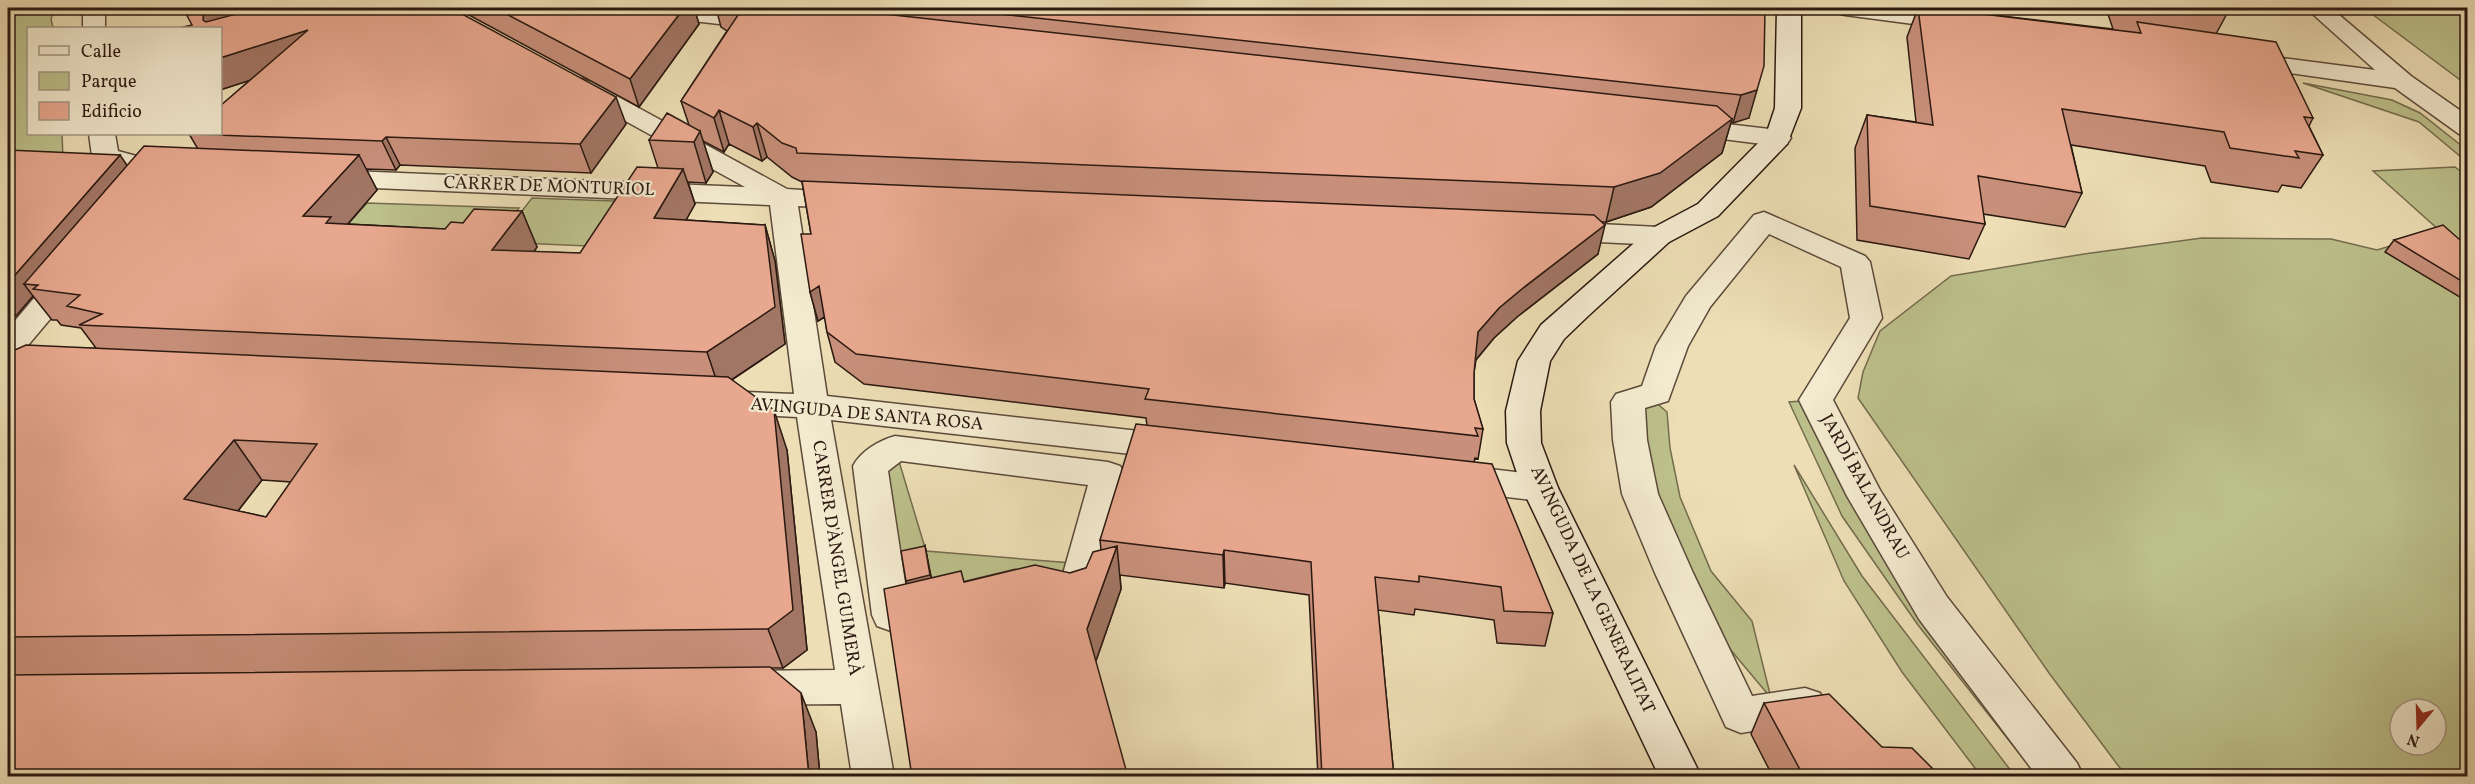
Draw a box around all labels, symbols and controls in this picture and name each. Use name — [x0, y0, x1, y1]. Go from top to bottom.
legend — [27, 27, 222, 135]
text: Calle — [81, 40, 121, 65]
text: Parque — [81, 70, 136, 95]
text: Edificio — [81, 100, 142, 125]
street label: CARRER DE MONTURIOL — [443, 171, 655, 203]
street label: AVINGUDA DE SANTA ROSA — [750, 392, 985, 438]
street label: JARDÍ BALANDRAU — [1814, 410, 1914, 564]
street label: CARRER D'ÀNGEL GUIMERÀ — [805, 438, 867, 678]
street label: AVINGUDA DE LA GENERALITAT — [1523, 462, 1661, 718]
north arrow — [2388, 697, 2448, 757]
text: N — [2404, 727, 2423, 752]

